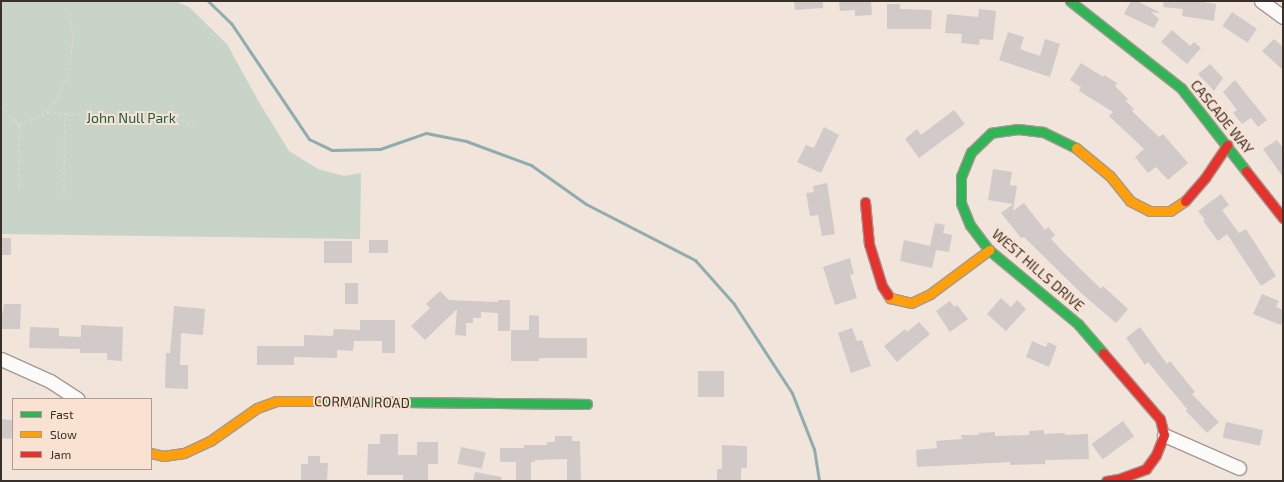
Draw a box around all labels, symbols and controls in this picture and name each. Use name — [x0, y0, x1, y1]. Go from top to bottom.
street label: CASCADE WAY — [1187, 77, 1257, 157]
park label: John Null Park — [86, 110, 176, 126]
street label: WEST HILLS DRIVE — [988, 225, 1088, 315]
street label: CORMAN ROAD — [314, 393, 410, 411]
legend — [12, 398, 152, 470]
text: Fast — [50, 407, 73, 421]
text: Slow — [50, 427, 77, 441]
text: Jam — [50, 447, 71, 461]

